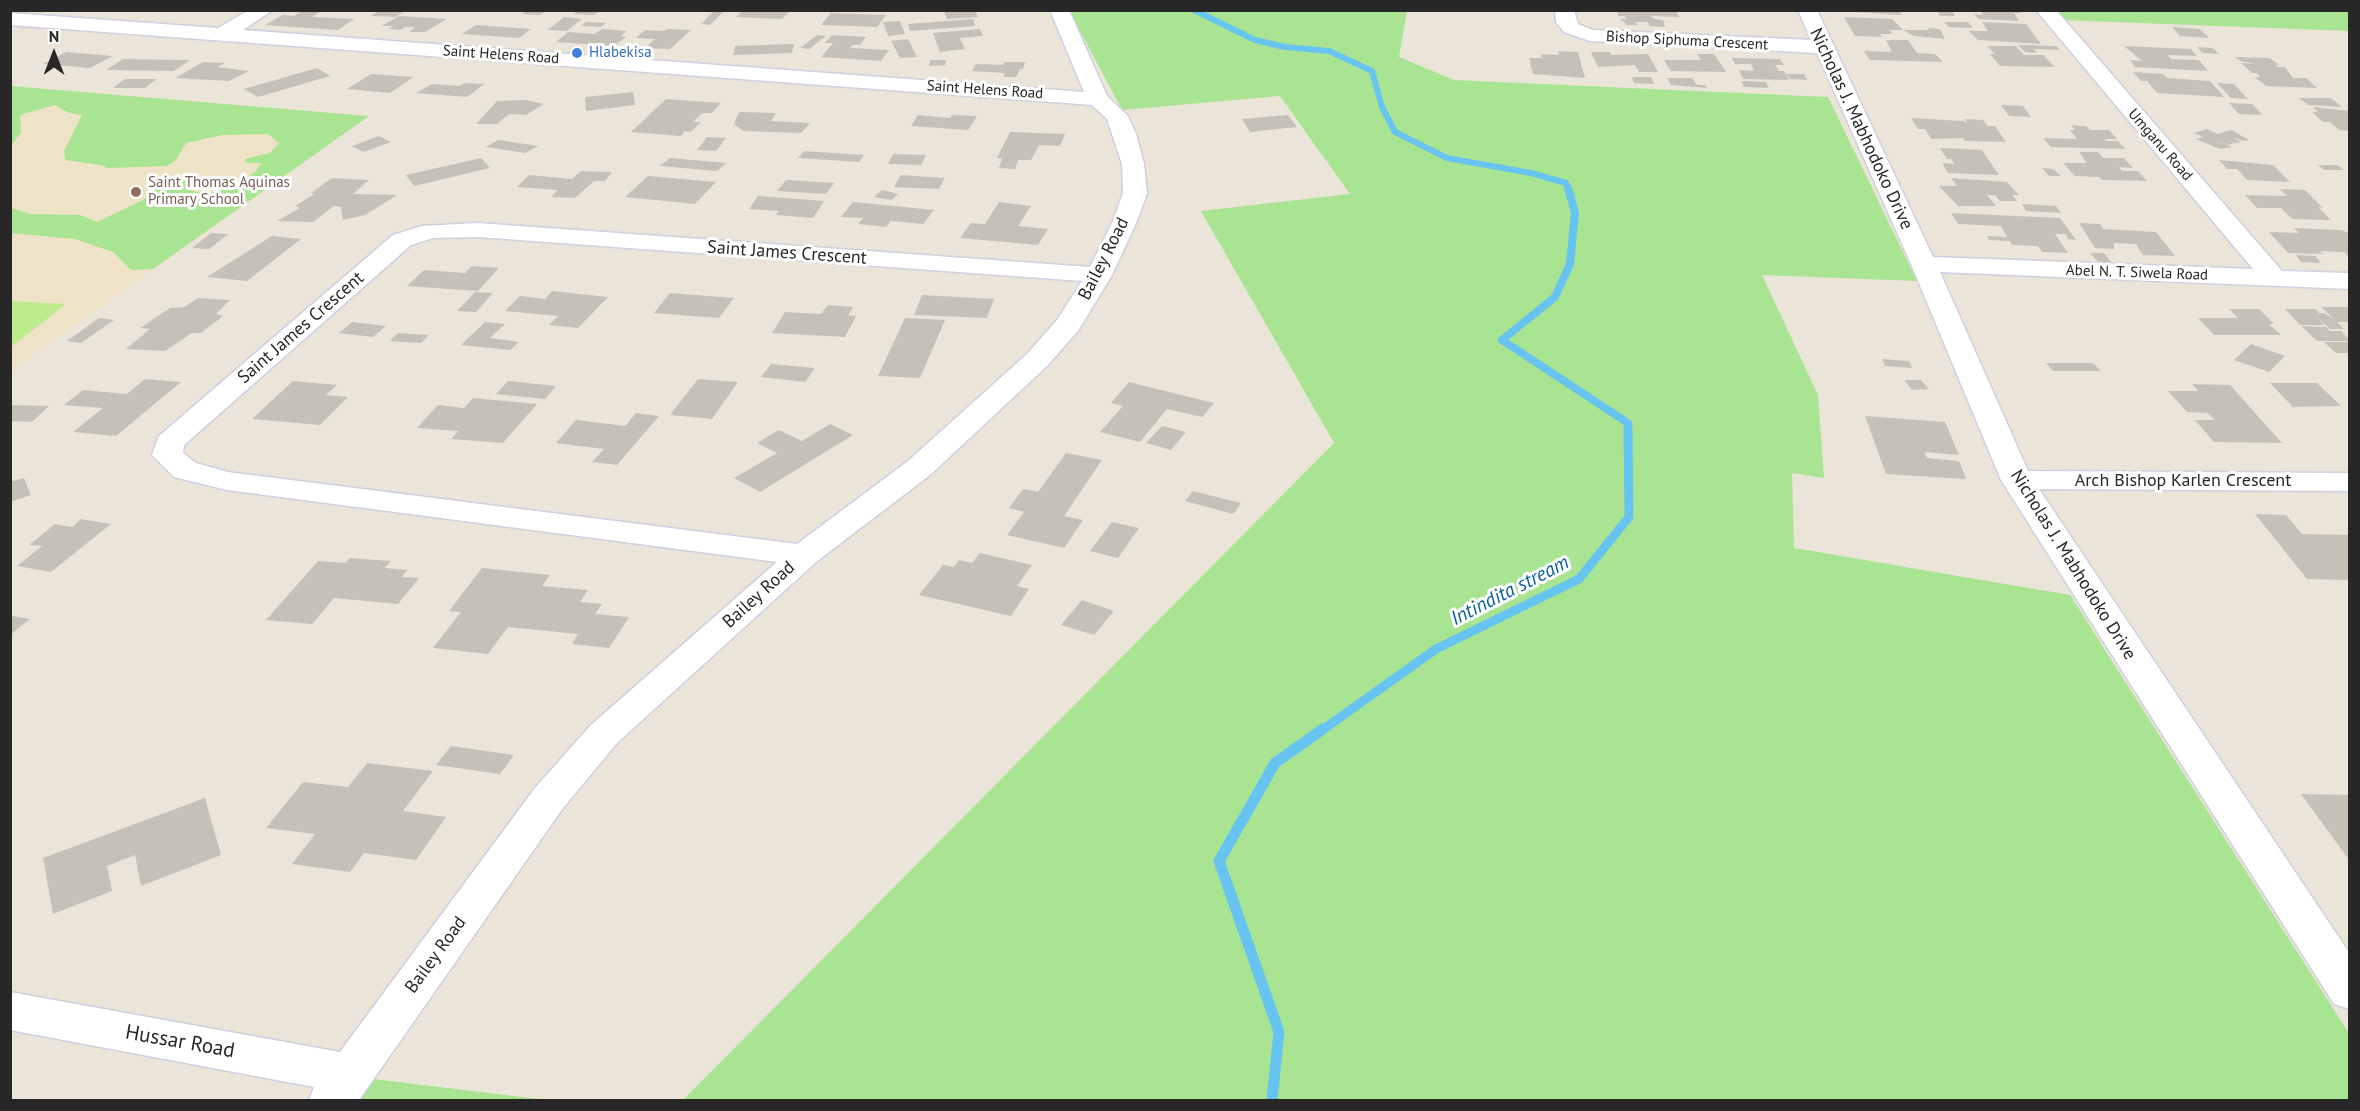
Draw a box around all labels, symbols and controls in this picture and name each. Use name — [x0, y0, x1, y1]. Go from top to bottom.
north arrow — [24, 24, 84, 84]
street label: Nicholas J. Mabhodoko Drive — [1805, 25, 1917, 233]
text: N — [49, 26, 59, 46]
street label: Bishop Siphuma Crescent — [1606, 28, 1768, 54]
street label: Saint Helens Road — [442, 42, 560, 68]
place label: Hlabekisa — [589, 44, 652, 62]
marker: Hlabekisa — [570, 46, 584, 60]
street label: Saint Helens Road — [926, 77, 1044, 103]
street label: Umganu Road — [2124, 105, 2196, 185]
place label: Saint Thomas Aquinas Primary School — [148, 174, 290, 209]
marker: Saint Thomas Aquinas Primary School — [129, 185, 143, 199]
street label: Bailey Road — [1074, 214, 1134, 304]
street label: Saint James Crescent — [706, 237, 868, 269]
street label: Abel N. T. Siwela Road — [2066, 262, 2208, 284]
street label: Saint James Crescent — [234, 267, 368, 389]
street label: Nicholas J. Mabhodoko Drive — [2006, 466, 2140, 664]
street label: Arch Bishop Karlen Crescent — [2075, 470, 2291, 492]
water label: Intindita stream — [1447, 551, 1573, 631]
street label: Bailey Road — [718, 557, 800, 633]
street label: Bailey Road — [401, 912, 471, 998]
street label: Hussar Road — [123, 1020, 237, 1064]

